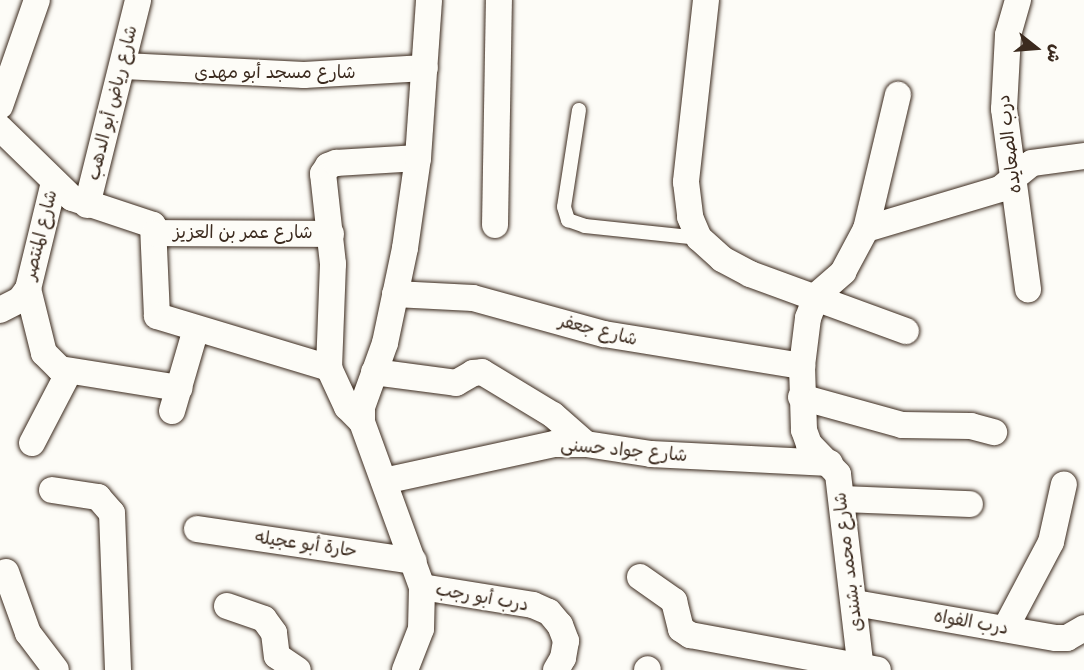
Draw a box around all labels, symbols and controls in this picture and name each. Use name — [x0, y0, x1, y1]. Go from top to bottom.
north arrow — [1006, 18, 1066, 78]
street label: شارع رياض أبو الدهب — [83, 23, 143, 183]
text: ش — [1041, 42, 1066, 65]
street label: شارع مسجد أبو مهدى — [194, 62, 356, 84]
street label: درب الصعايده — [993, 93, 1027, 195]
street label: شارع المنتصر — [19, 188, 63, 282]
street label: شارع عمر بن العزيز — [173, 222, 313, 244]
street label: شارع جعفر — [557, 311, 639, 351]
street label: شارع جواد حسنى — [560, 435, 688, 467]
street label: شارع محمد بشندى — [830, 491, 868, 633]
street label: حارة أبو عجيله — [254, 527, 358, 563]
street label: درب أبو رجب — [434, 579, 530, 617]
street label: درب الفواه — [932, 606, 1010, 640]

